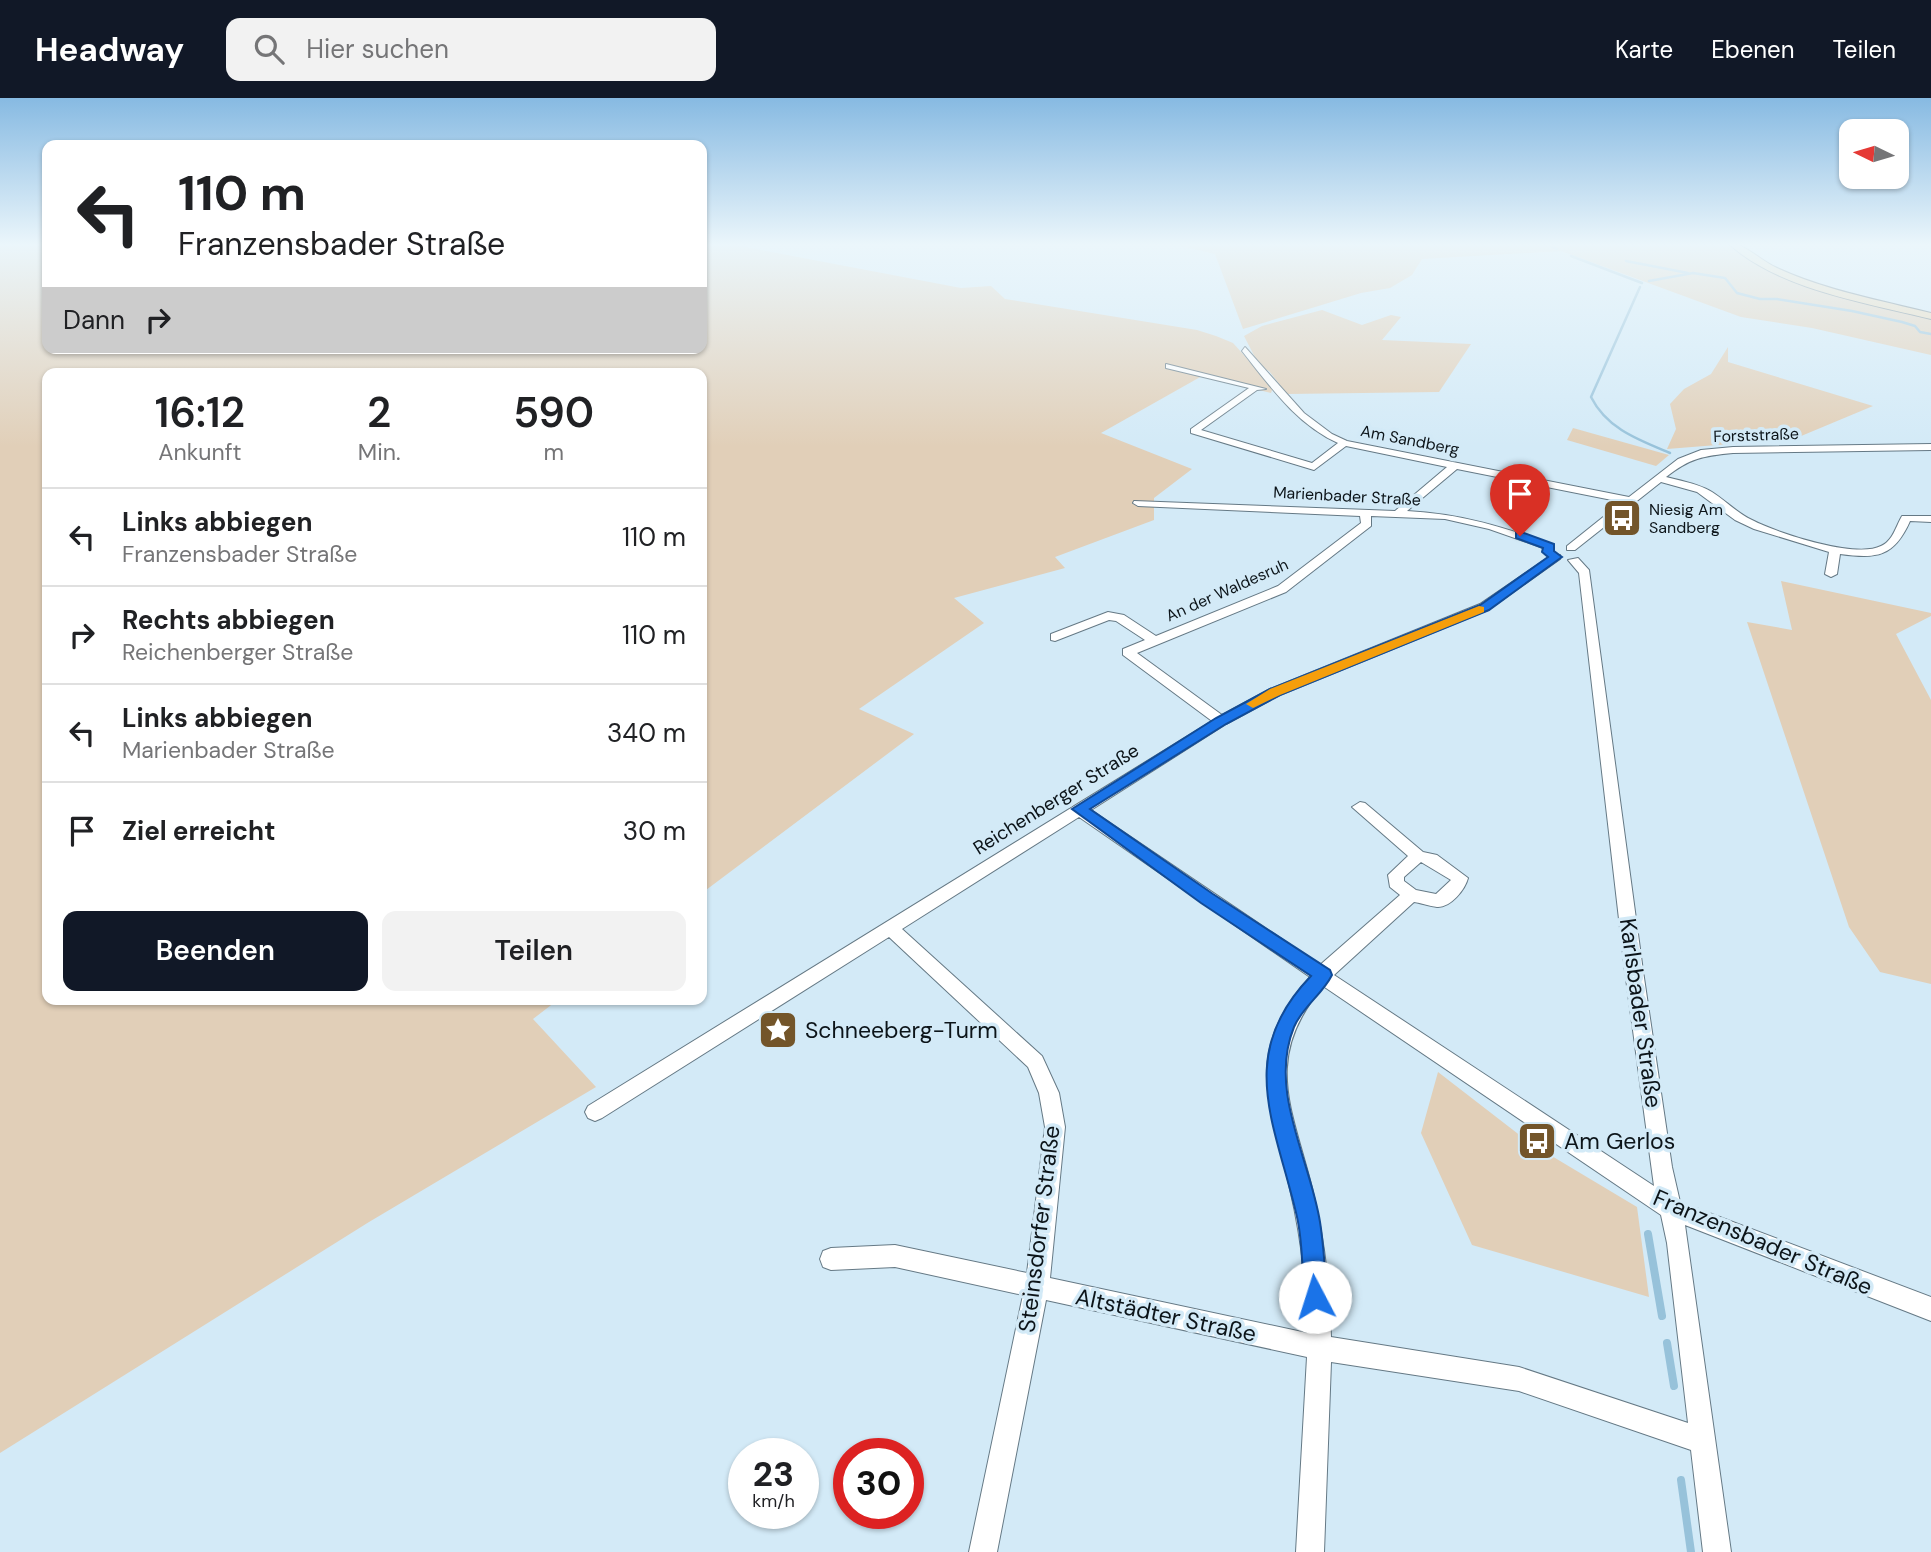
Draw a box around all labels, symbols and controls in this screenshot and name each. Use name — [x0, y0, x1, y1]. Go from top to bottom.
search box — [226, 18, 716, 81]
text: Headway — [35, 28, 184, 71]
icon: search — [250, 30, 288, 68]
text: Hier suchen — [306, 32, 449, 66]
text: Karte — [1615, 34, 1673, 65]
text: Ebenen — [1711, 34, 1795, 65]
text: Teilen — [1833, 34, 1896, 65]
north arrow — [1839, 119, 1909, 189]
map controls — [1839, 119, 1909, 189]
text: 110 m — [178, 161, 306, 225]
icon: left — [63, 168, 154, 259]
text: Franzensbader Straße — [178, 223, 505, 265]
icon: right — [139, 301, 177, 339]
text: Dann — [63, 303, 125, 337]
text: 16:12 — [155, 385, 245, 440]
text: 2 — [367, 385, 391, 440]
text: 590 — [513, 385, 594, 440]
street label: Am Sandberg — [1359, 420, 1461, 460]
street label: Forststraße — [1713, 423, 1799, 447]
text: Ankunft — [158, 437, 242, 467]
text: Min. — [358, 437, 400, 467]
text: m — [543, 437, 564, 467]
pin — [1490, 464, 1550, 536]
icon: arrive — [1501, 475, 1539, 513]
street label: Marienbader Straße — [1273, 482, 1421, 510]
bus stop icon: Niesig Am Sandberg — [1601, 497, 1643, 539]
place label: Niesig Am Sandberg — [1649, 499, 1723, 538]
text: Links abbiegen — [122, 505, 312, 539]
icon: left — [63, 518, 101, 556]
text: 110 m — [622, 520, 686, 554]
text: Franzensbader Straße — [122, 539, 357, 569]
street label: An der Waldesruh — [1163, 554, 1291, 626]
text: Rechts abbiegen — [122, 603, 335, 637]
icon: right — [63, 616, 101, 654]
text: 110 m — [622, 618, 686, 652]
text: Reichenberger Straße — [122, 637, 353, 667]
text: Links abbiegen — [122, 701, 312, 735]
icon: left — [63, 714, 101, 752]
text: 340 m — [607, 716, 686, 750]
text: Marienbader Straße — [122, 735, 335, 765]
street label: Reichenberger Straße — [968, 738, 1144, 860]
icon: arrive — [63, 812, 101, 850]
text: Ziel erreicht — [122, 814, 275, 848]
text: 30 m — [623, 814, 686, 848]
button: Beenden — [63, 911, 368, 991]
button: Teilen — [382, 911, 686, 991]
street label: Karlsbader Straße — [1613, 916, 1669, 1110]
place icon: Schneeberg-Turm — [757, 1009, 799, 1051]
place label: Schneeberg-Turm — [805, 1015, 998, 1045]
bus stop icon: Am Gerlos — [1516, 1120, 1558, 1162]
street label: Steinsdorfer Straße — [1011, 1124, 1067, 1334]
place label: Am Gerlos — [1564, 1126, 1675, 1156]
street label: Franzensbader Straße — [1649, 1182, 1877, 1302]
position arrow — [1278, 1260, 1352, 1334]
street label: Altstädter Straße — [1073, 1281, 1259, 1349]
speed limit sign: 30 — [833, 1438, 924, 1529]
text: 23 — [753, 1451, 794, 1497]
text: km/h — [752, 1489, 795, 1513]

